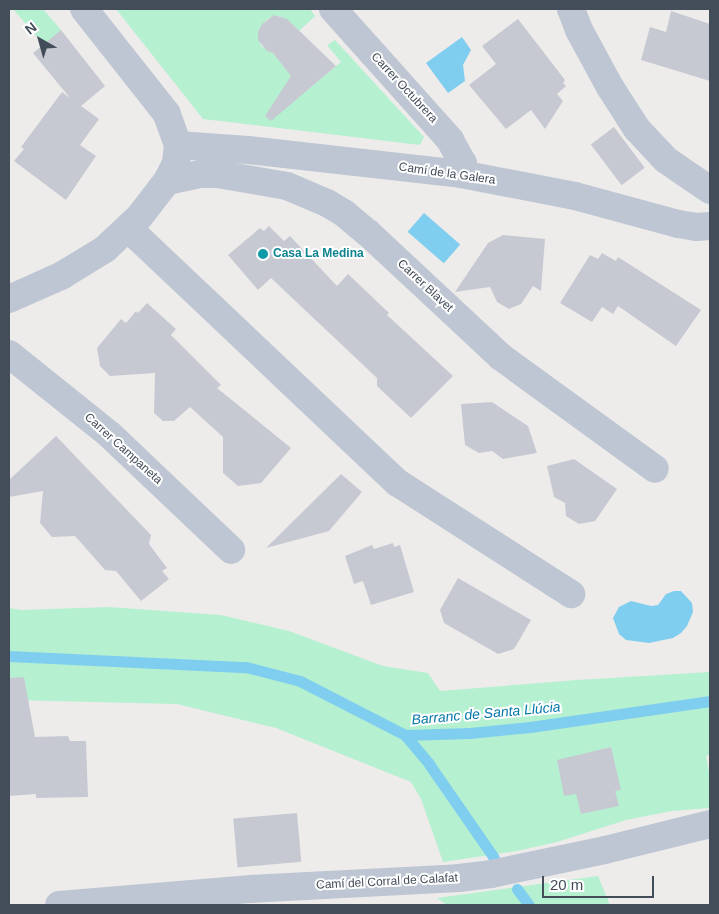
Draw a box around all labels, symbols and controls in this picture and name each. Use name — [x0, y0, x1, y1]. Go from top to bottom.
north arrow — [15, 15, 65, 65]
text: N — [22, 19, 40, 38]
street label: Carrer Octubrera — [368, 50, 440, 126]
street label: Camí de la Galera — [398, 160, 496, 188]
place label: Casa La Medina — [273, 247, 364, 261]
marker: Casa La Medina — [257, 248, 269, 260]
street label: Carrer Blavet — [394, 257, 456, 315]
street label: Carrer Campaneta — [81, 410, 165, 488]
water label: Barranc de Santa Llúcia — [411, 698, 561, 728]
scale bar — [544, 866, 656, 898]
street label: Camí del Corral de Calafat — [316, 871, 458, 893]
text: 20 m — [550, 876, 583, 893]

